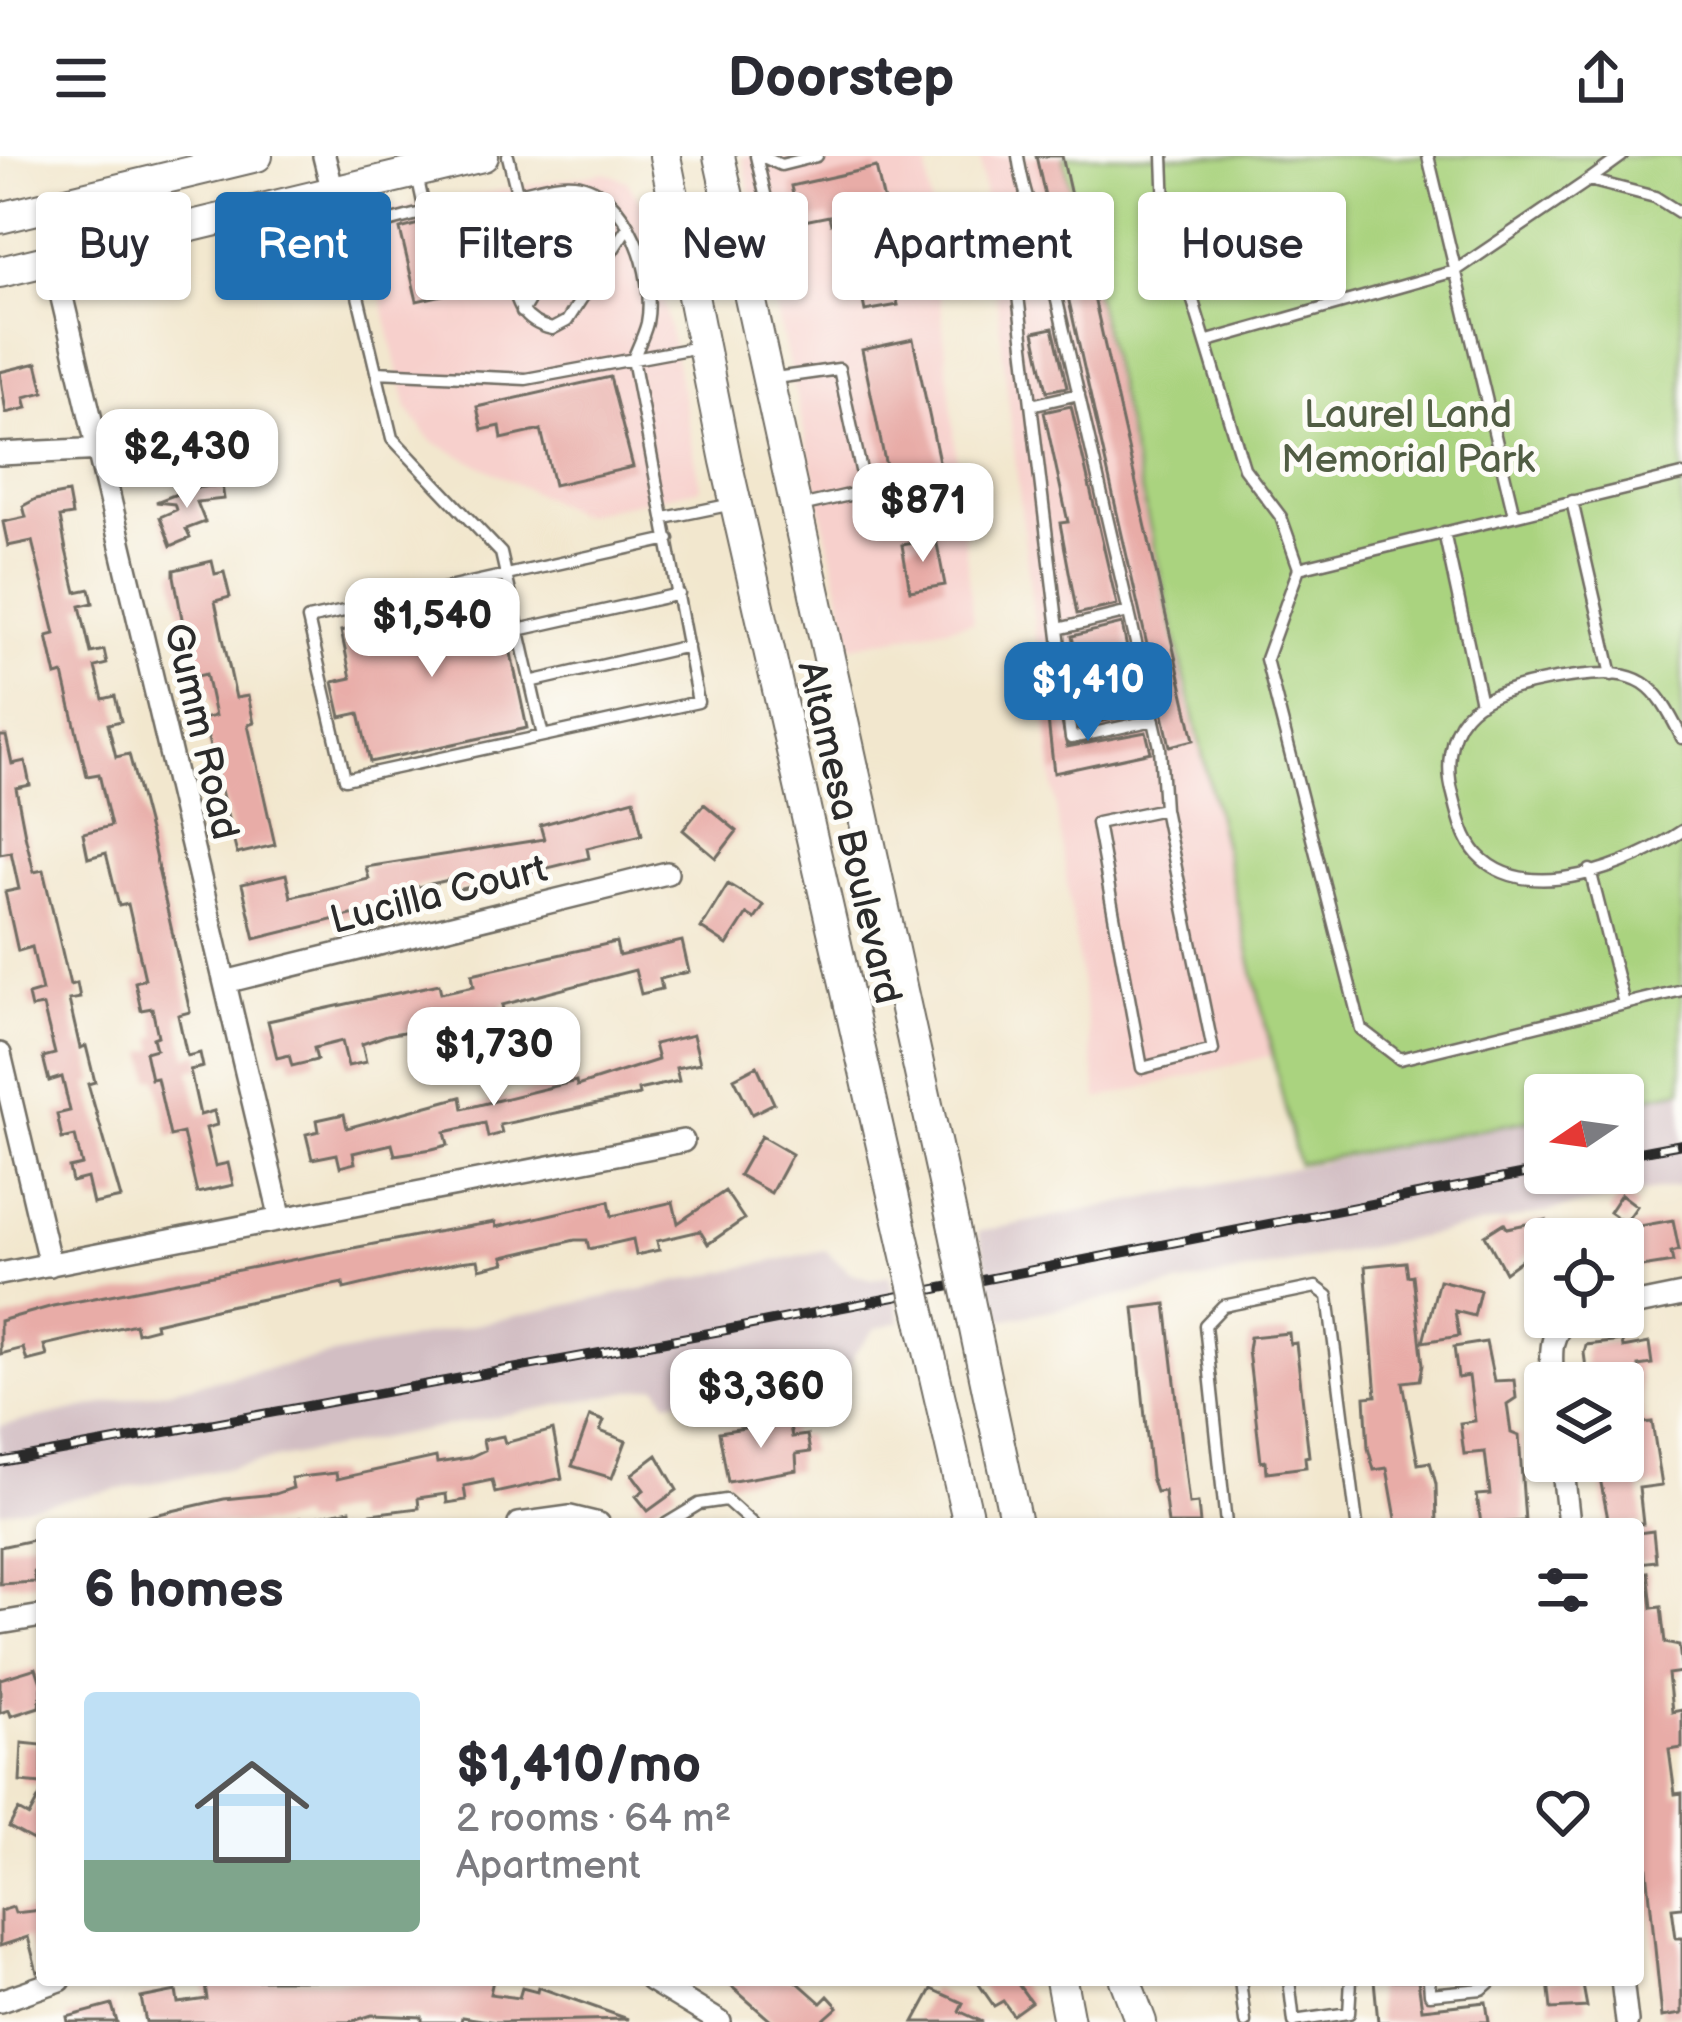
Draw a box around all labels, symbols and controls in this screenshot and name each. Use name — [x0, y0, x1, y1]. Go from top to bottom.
icon: menu — [48, 45, 114, 111]
icon: share — [1568, 45, 1634, 111]
text: Doorstep — [728, 46, 954, 111]
chip: Buy — [36, 192, 191, 300]
chip: Rent — [215, 192, 391, 300]
chip: Filters — [415, 192, 615, 300]
chip: New — [639, 192, 808, 300]
chip: Apartment — [832, 192, 1114, 300]
chip: House — [1138, 192, 1346, 300]
park label: Laurel Land Memorial Park — [1281, 392, 1536, 484]
pin: $2,430 — [89, 409, 285, 511]
text: $2,430 — [123, 424, 251, 471]
pin: $871 — [852, 463, 994, 565]
text: $871 — [879, 478, 967, 525]
pin: $1,540 — [334, 578, 530, 680]
text: $1,540 — [372, 593, 492, 640]
street label: Gumm Road — [153, 619, 248, 844]
pin: $1,410 — [990, 642, 1186, 744]
street label: Altamesa Boulevard — [786, 657, 911, 1008]
text: $1,410 — [1031, 657, 1145, 704]
street label: Lucilla Court — [325, 846, 552, 945]
pin: $1,730 — [396, 1007, 592, 1109]
text: $1,730 — [434, 1022, 554, 1069]
north arrow — [1524, 1074, 1644, 1194]
map controls — [1524, 1074, 1644, 1482]
button: locate — [1524, 1218, 1644, 1338]
pin: $3,360 — [663, 1349, 859, 1451]
button: layers — [1524, 1362, 1644, 1482]
text: $3,360 — [697, 1364, 825, 1411]
icon: filters — [1530, 1557, 1596, 1623]
text: 6 homes — [84, 1560, 284, 1621]
text: $1,410/mo — [456, 1735, 701, 1796]
icon: home — [180, 1740, 324, 1884]
icon: heart — [1530, 1779, 1596, 1845]
text: 2 rooms · 64 m² — [456, 1796, 731, 1843]
text: Apartment — [456, 1843, 640, 1890]

